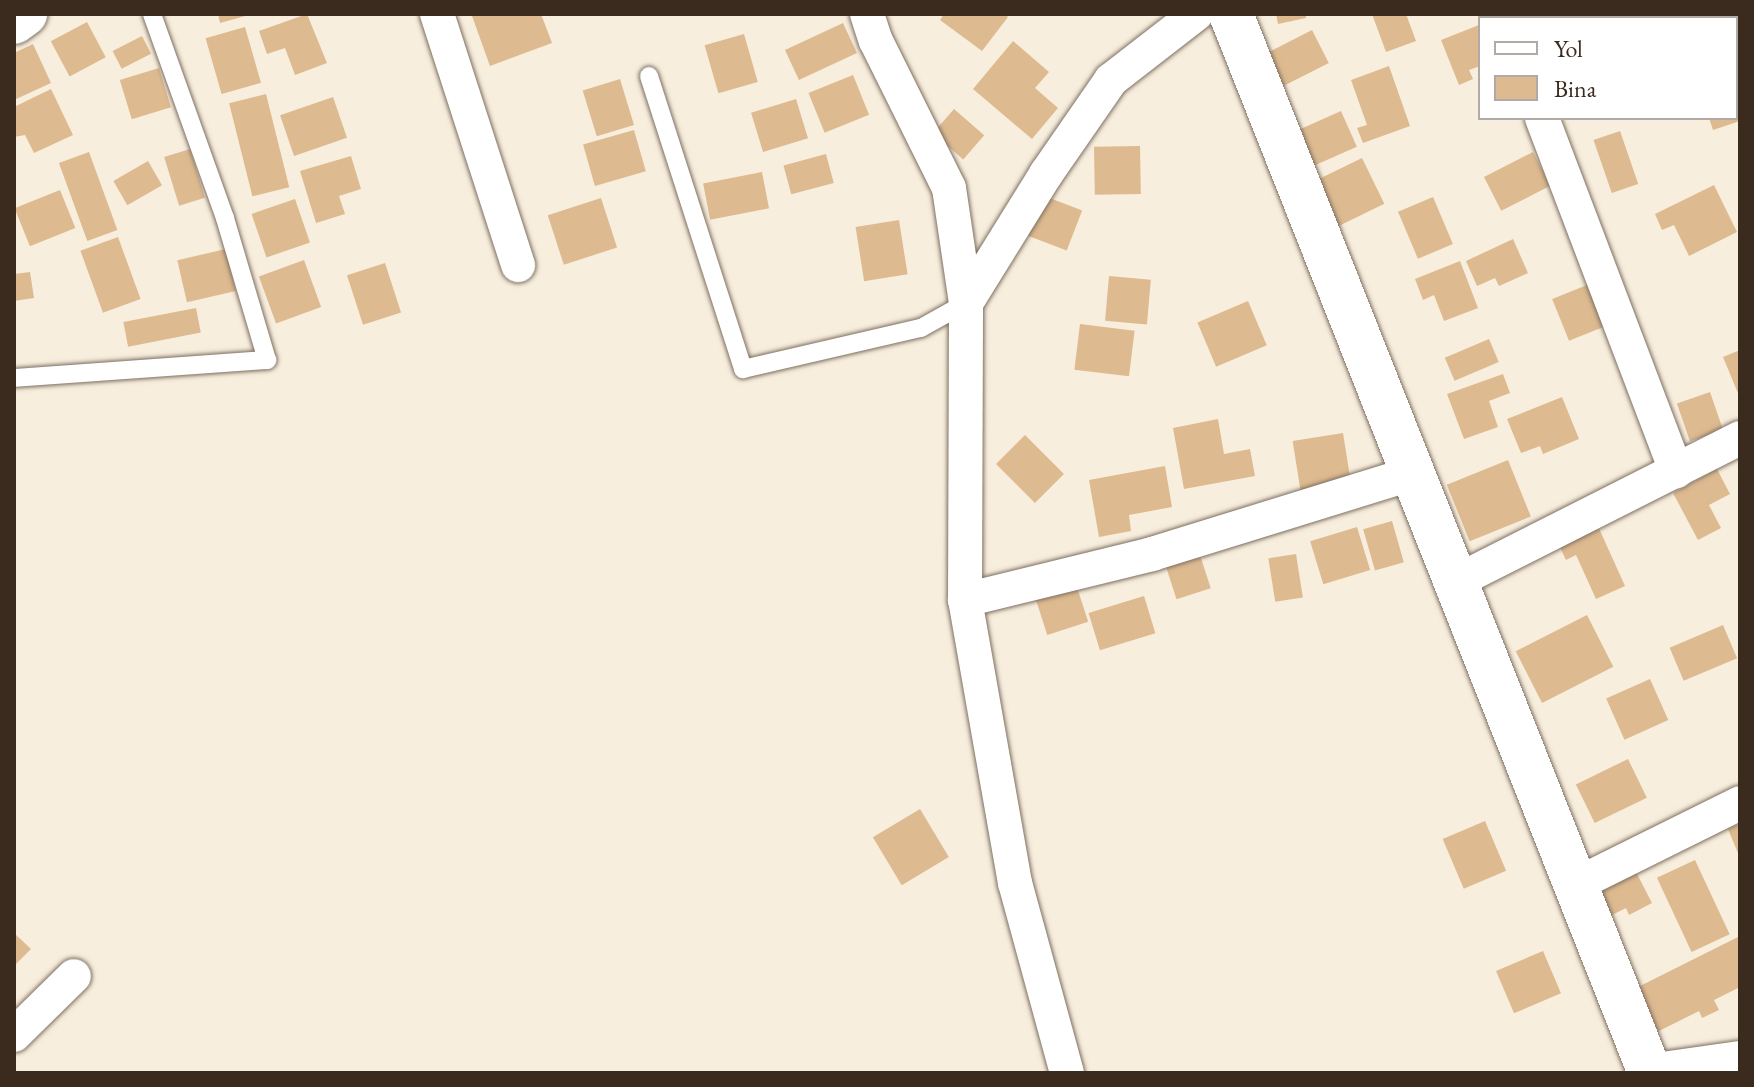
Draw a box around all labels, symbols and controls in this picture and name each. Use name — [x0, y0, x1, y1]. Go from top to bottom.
legend — [1478, 16, 1738, 120]
text: Yol — [1554, 33, 1583, 64]
text: Bina — [1554, 73, 1596, 104]

